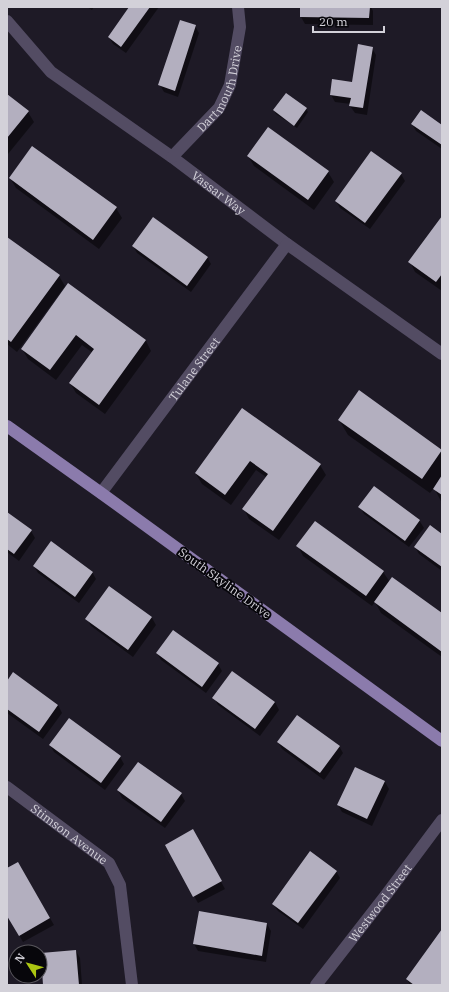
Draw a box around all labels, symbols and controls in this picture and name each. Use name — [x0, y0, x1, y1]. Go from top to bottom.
scale bar — [313, 8, 384, 34]
text: 20 m — [319, 14, 348, 29]
street label: Dartmouth Drive — [193, 44, 244, 135]
street label: Vassar Way — [189, 167, 249, 218]
street label: Tulane Street — [165, 334, 222, 404]
street label: South Skyline Drive — [176, 544, 274, 622]
street label: Stimson Avenue — [28, 800, 111, 867]
street label: Westwood Street — [345, 861, 414, 945]
north arrow — [8, 944, 48, 984]
text: N — [12, 950, 28, 966]

